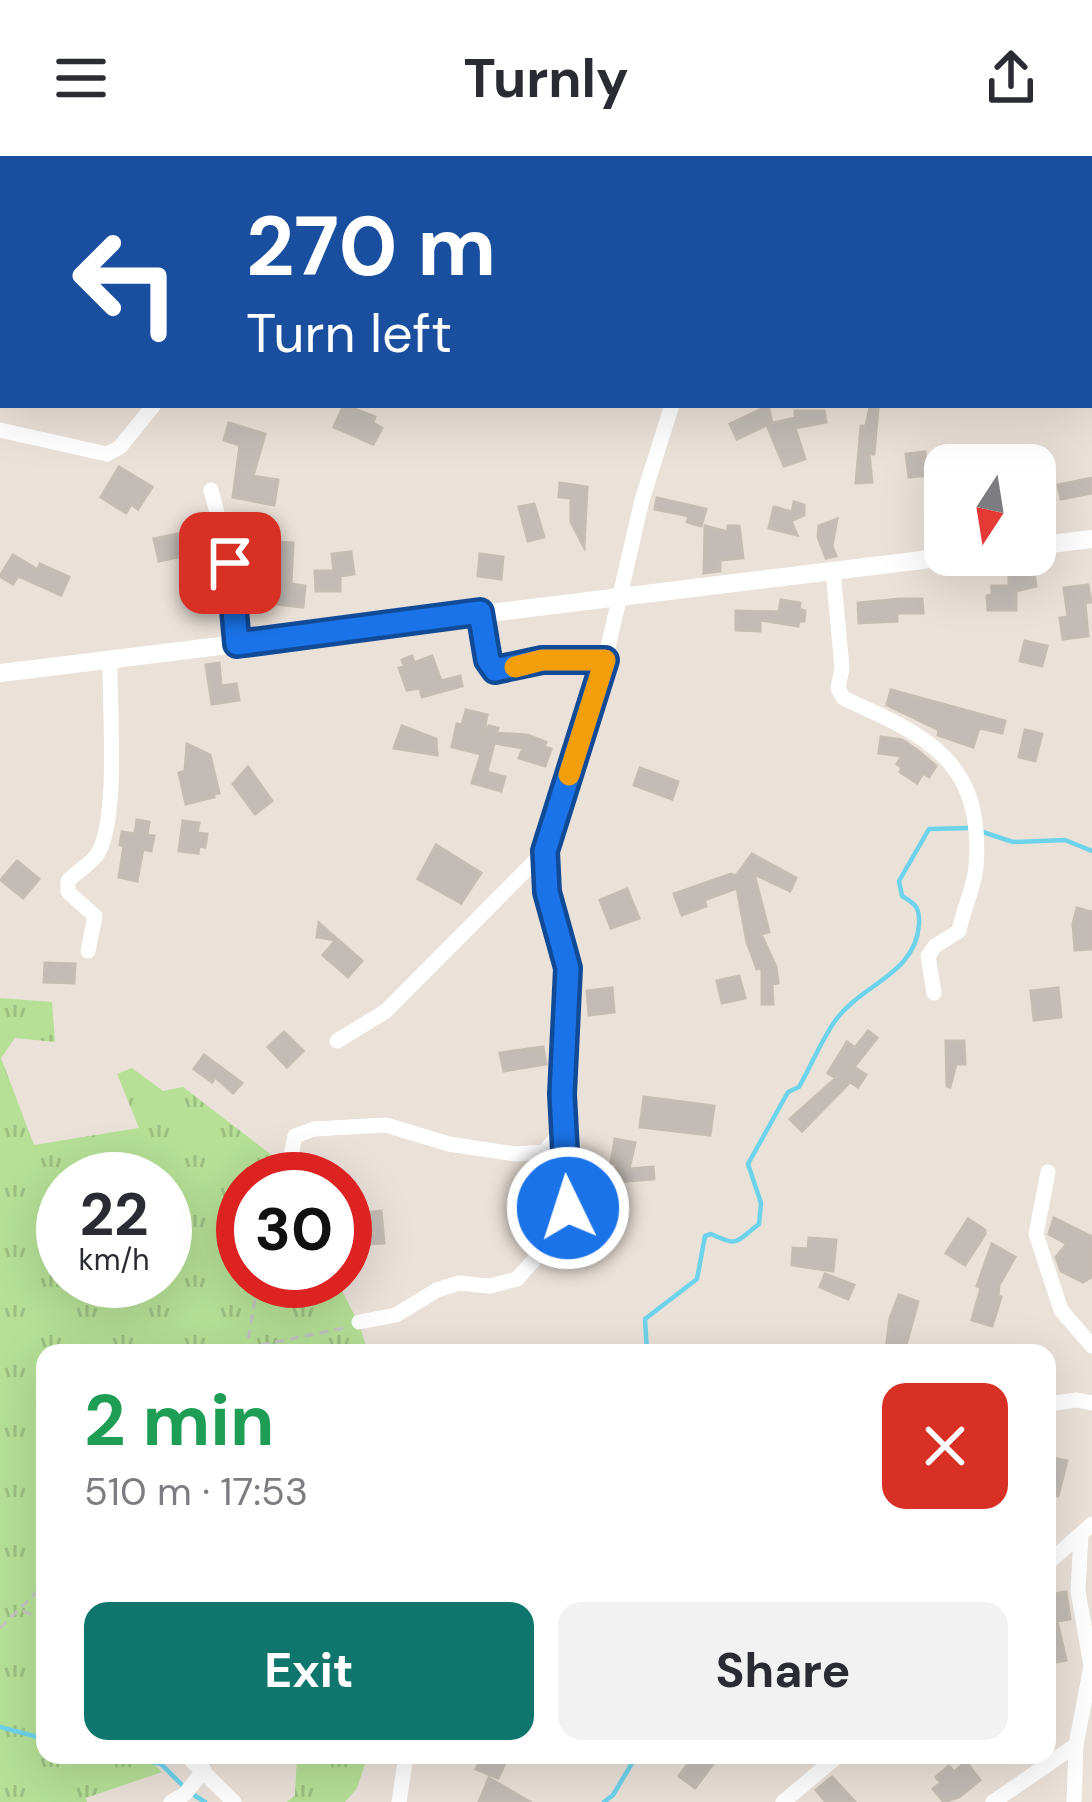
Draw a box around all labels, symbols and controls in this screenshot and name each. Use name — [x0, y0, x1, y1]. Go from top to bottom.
text: Turnly — [463, 43, 629, 114]
icon: menu — [48, 45, 114, 111]
icon: share — [978, 45, 1044, 111]
text: 270 m — [246, 192, 496, 301]
icon: left — [48, 204, 204, 360]
text: Turn left — [246, 298, 452, 369]
north arrow — [924, 444, 1056, 576]
map controls — [924, 444, 1056, 576]
pin — [179, 512, 281, 614]
icon: arrive — [197, 530, 263, 596]
position arrow — [505, 1145, 631, 1271]
speed limit sign: 30 — [216, 1152, 372, 1308]
text: 22 — [79, 1175, 149, 1254]
text: km/h — [79, 1240, 149, 1279]
text: 2 min — [84, 1374, 274, 1467]
button: close — [882, 1383, 1008, 1509]
text: 510 m · 17:53 — [84, 1466, 308, 1517]
button: Exit — [84, 1602, 534, 1740]
button: Share — [558, 1602, 1008, 1740]

